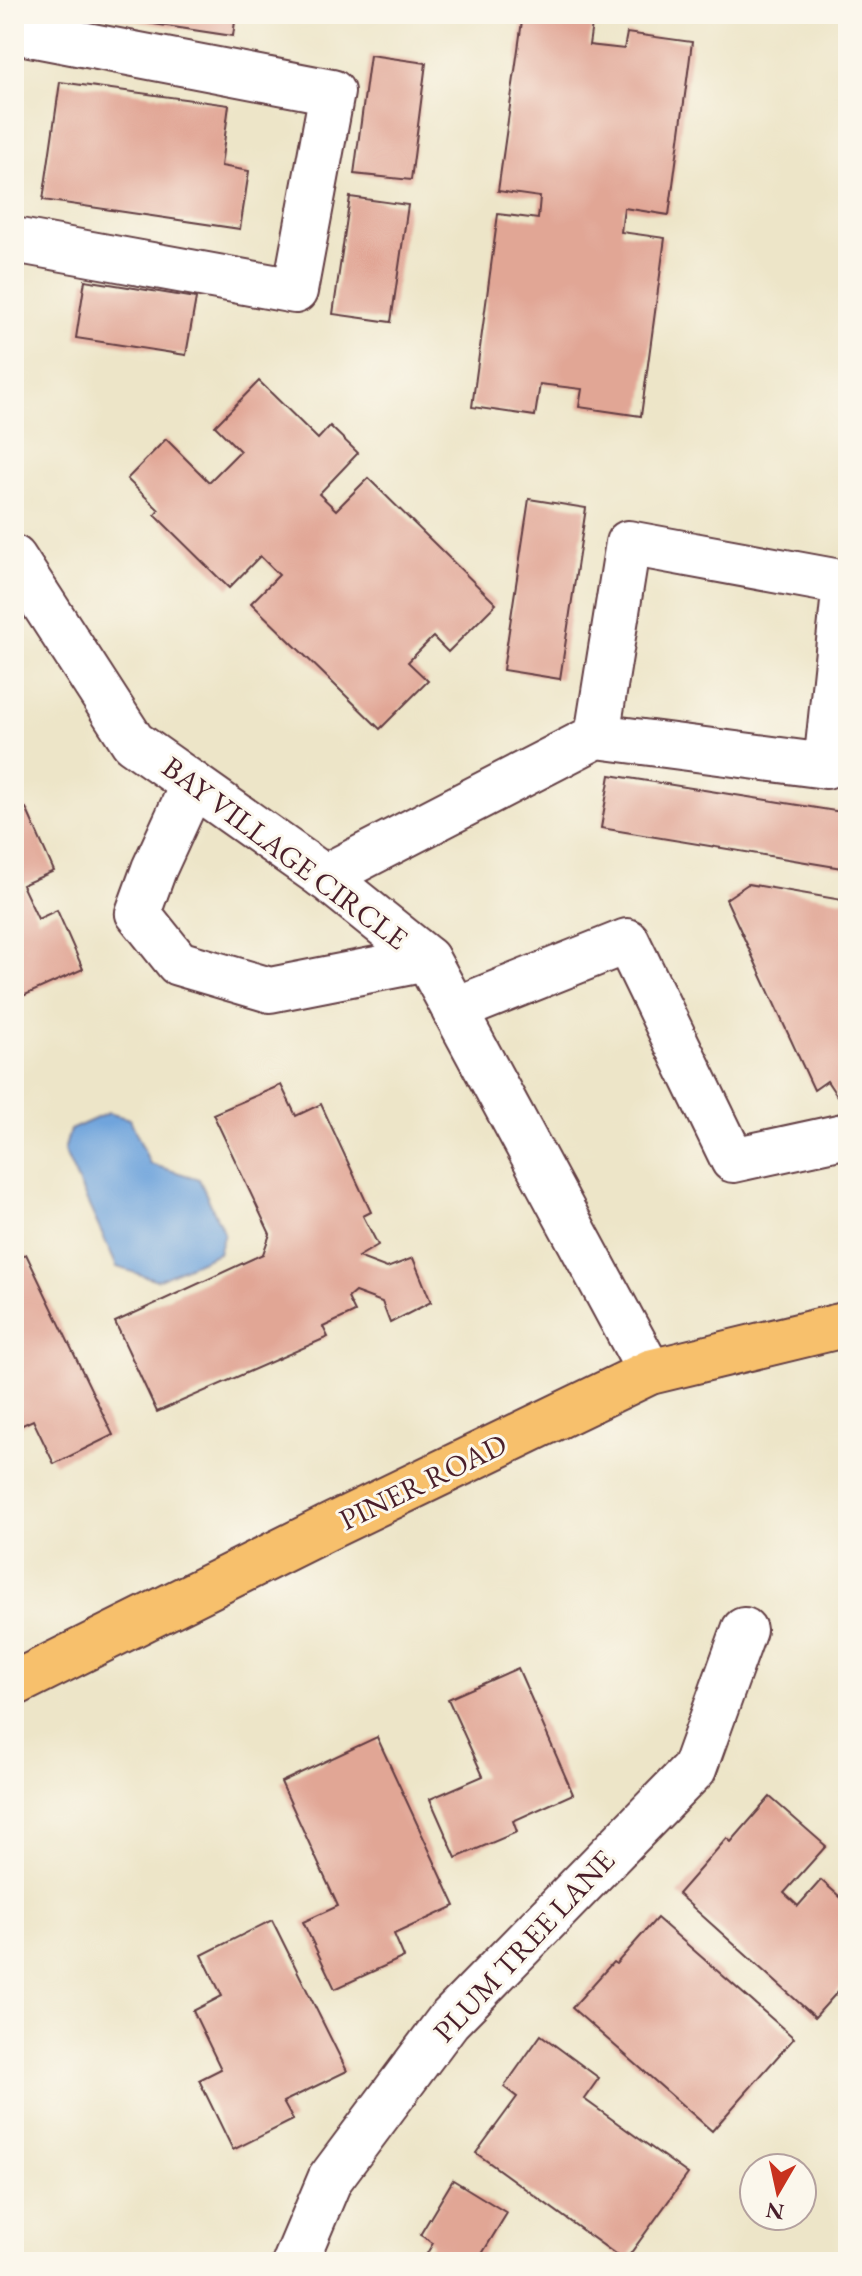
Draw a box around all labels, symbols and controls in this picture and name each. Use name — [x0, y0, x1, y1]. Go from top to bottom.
street label: BAY VILLAGE CIRCLE — [155, 747, 416, 958]
street label: PINER ROAD — [333, 1424, 513, 1539]
street label: PLUM TREE LANE — [424, 1841, 623, 2050]
north arrow — [738, 2152, 818, 2232]
text: N — [764, 2196, 786, 2227]

